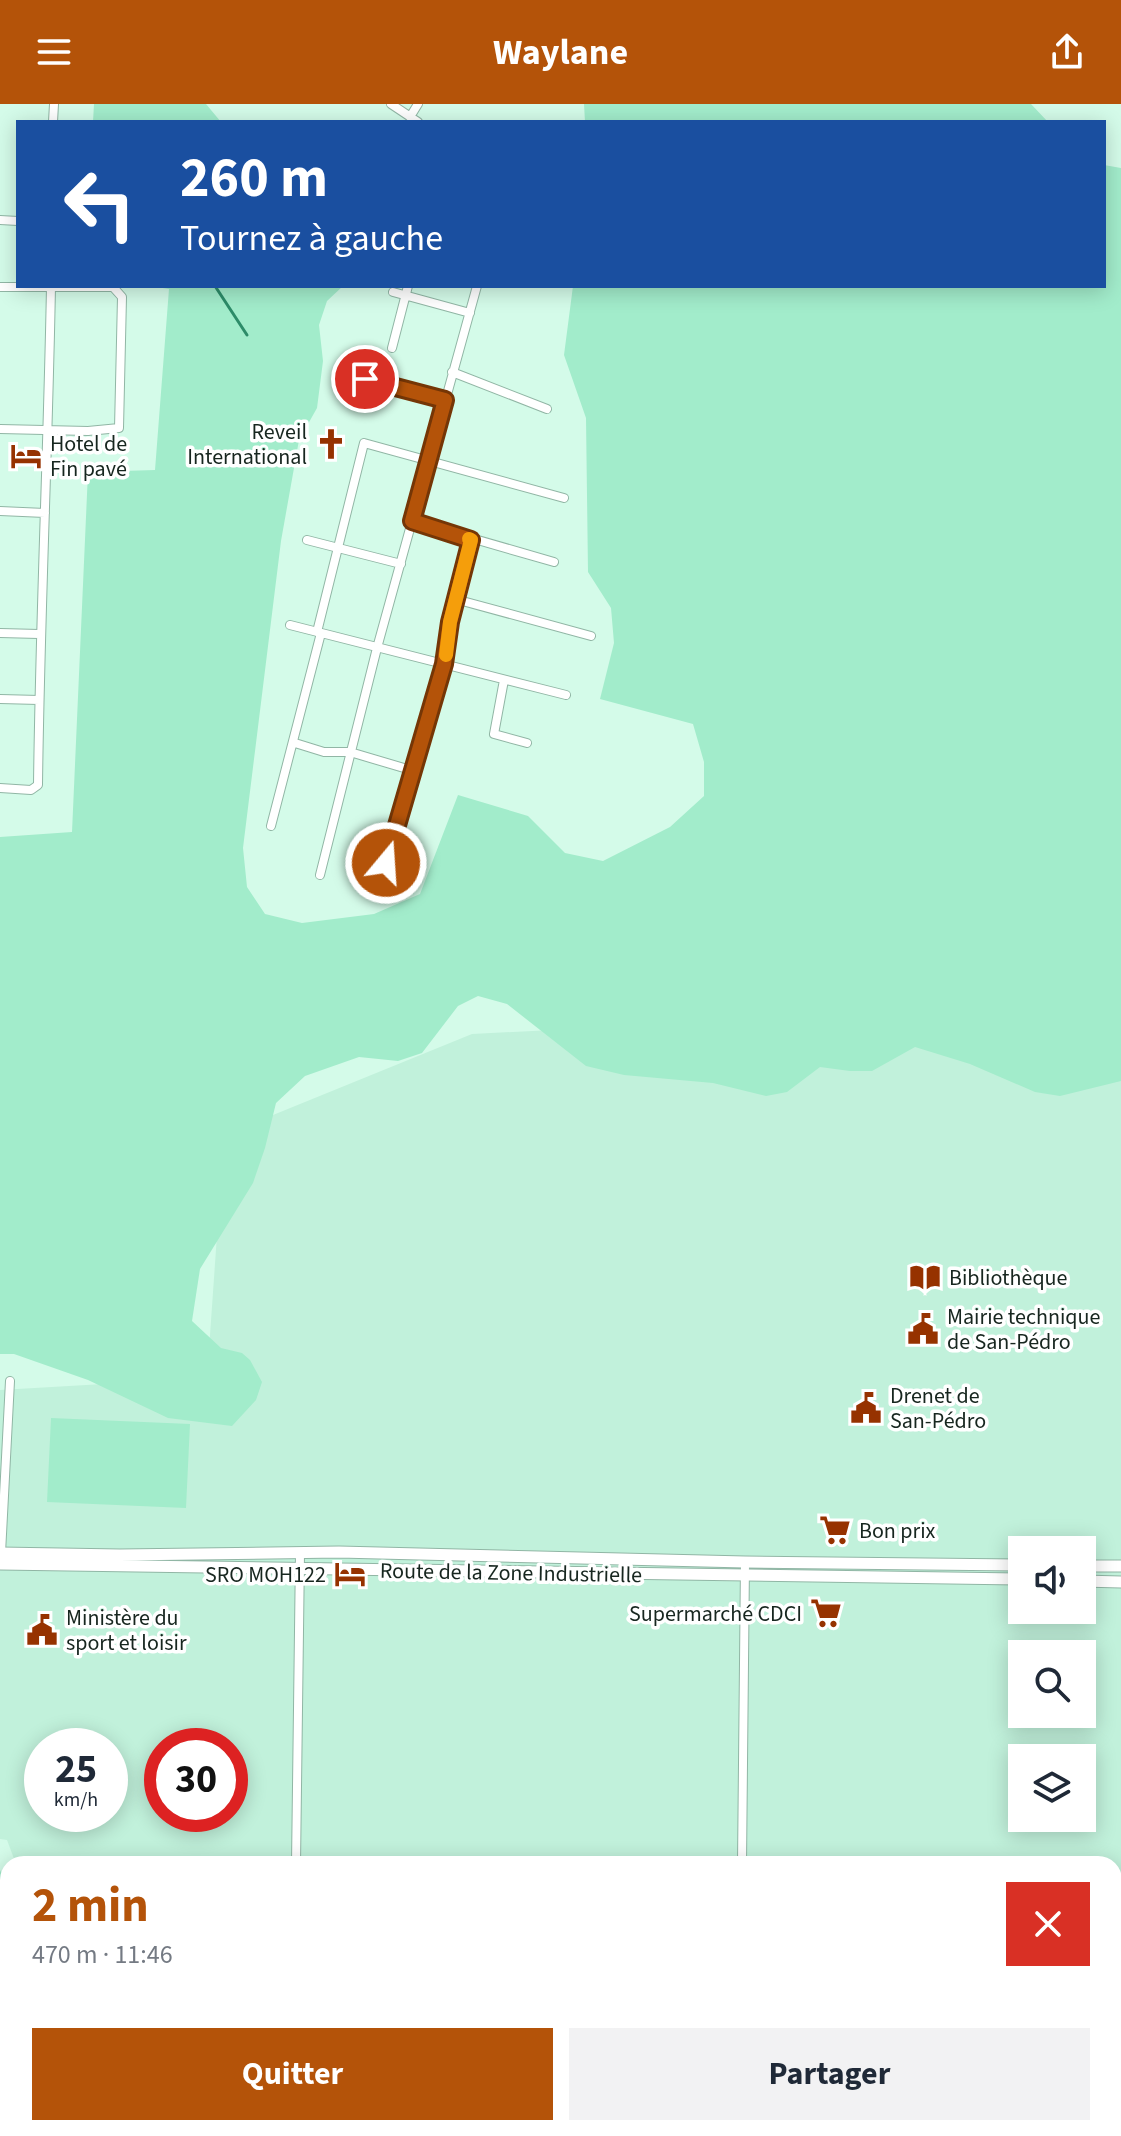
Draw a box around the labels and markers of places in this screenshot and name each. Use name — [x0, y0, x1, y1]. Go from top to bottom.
pin — [331, 345, 399, 413]
place label: Reveil International — [187, 416, 307, 473]
church icon: Reveil International — [314, 427, 348, 461]
place label: Hotel de Fin pavé — [50, 428, 127, 485]
hotel icon: Hotel de Fin pavé — [9, 439, 43, 473]
library icon: Bibliothèque — [908, 1260, 942, 1294]
place label: Bibliothèque — [949, 1262, 1068, 1294]
place label: Mairie technique de San-Pédro — [947, 1301, 1101, 1358]
public building icon: Mairie technique de San-Pédro — [906, 1312, 940, 1346]
place label: Drenet de San-Pédro — [890, 1380, 986, 1437]
public building icon: Drenet de San-Pédro — [849, 1391, 883, 1425]
supermarket icon: Bon prix — [818, 1513, 852, 1547]
place label: Bon prix — [859, 1515, 936, 1547]
hotel icon: SRO MOH122 — [333, 1557, 367, 1591]
place label: SRO MOH122 — [205, 1559, 326, 1591]
supermarket icon: Supermarché CDCI — [809, 1596, 843, 1630]
place label: Supermarché CDCI — [629, 1598, 802, 1630]
place label: Ministère du sport et loisir — [66, 1602, 187, 1659]
public building icon: Ministère du sport et loisir — [25, 1613, 59, 1647]

